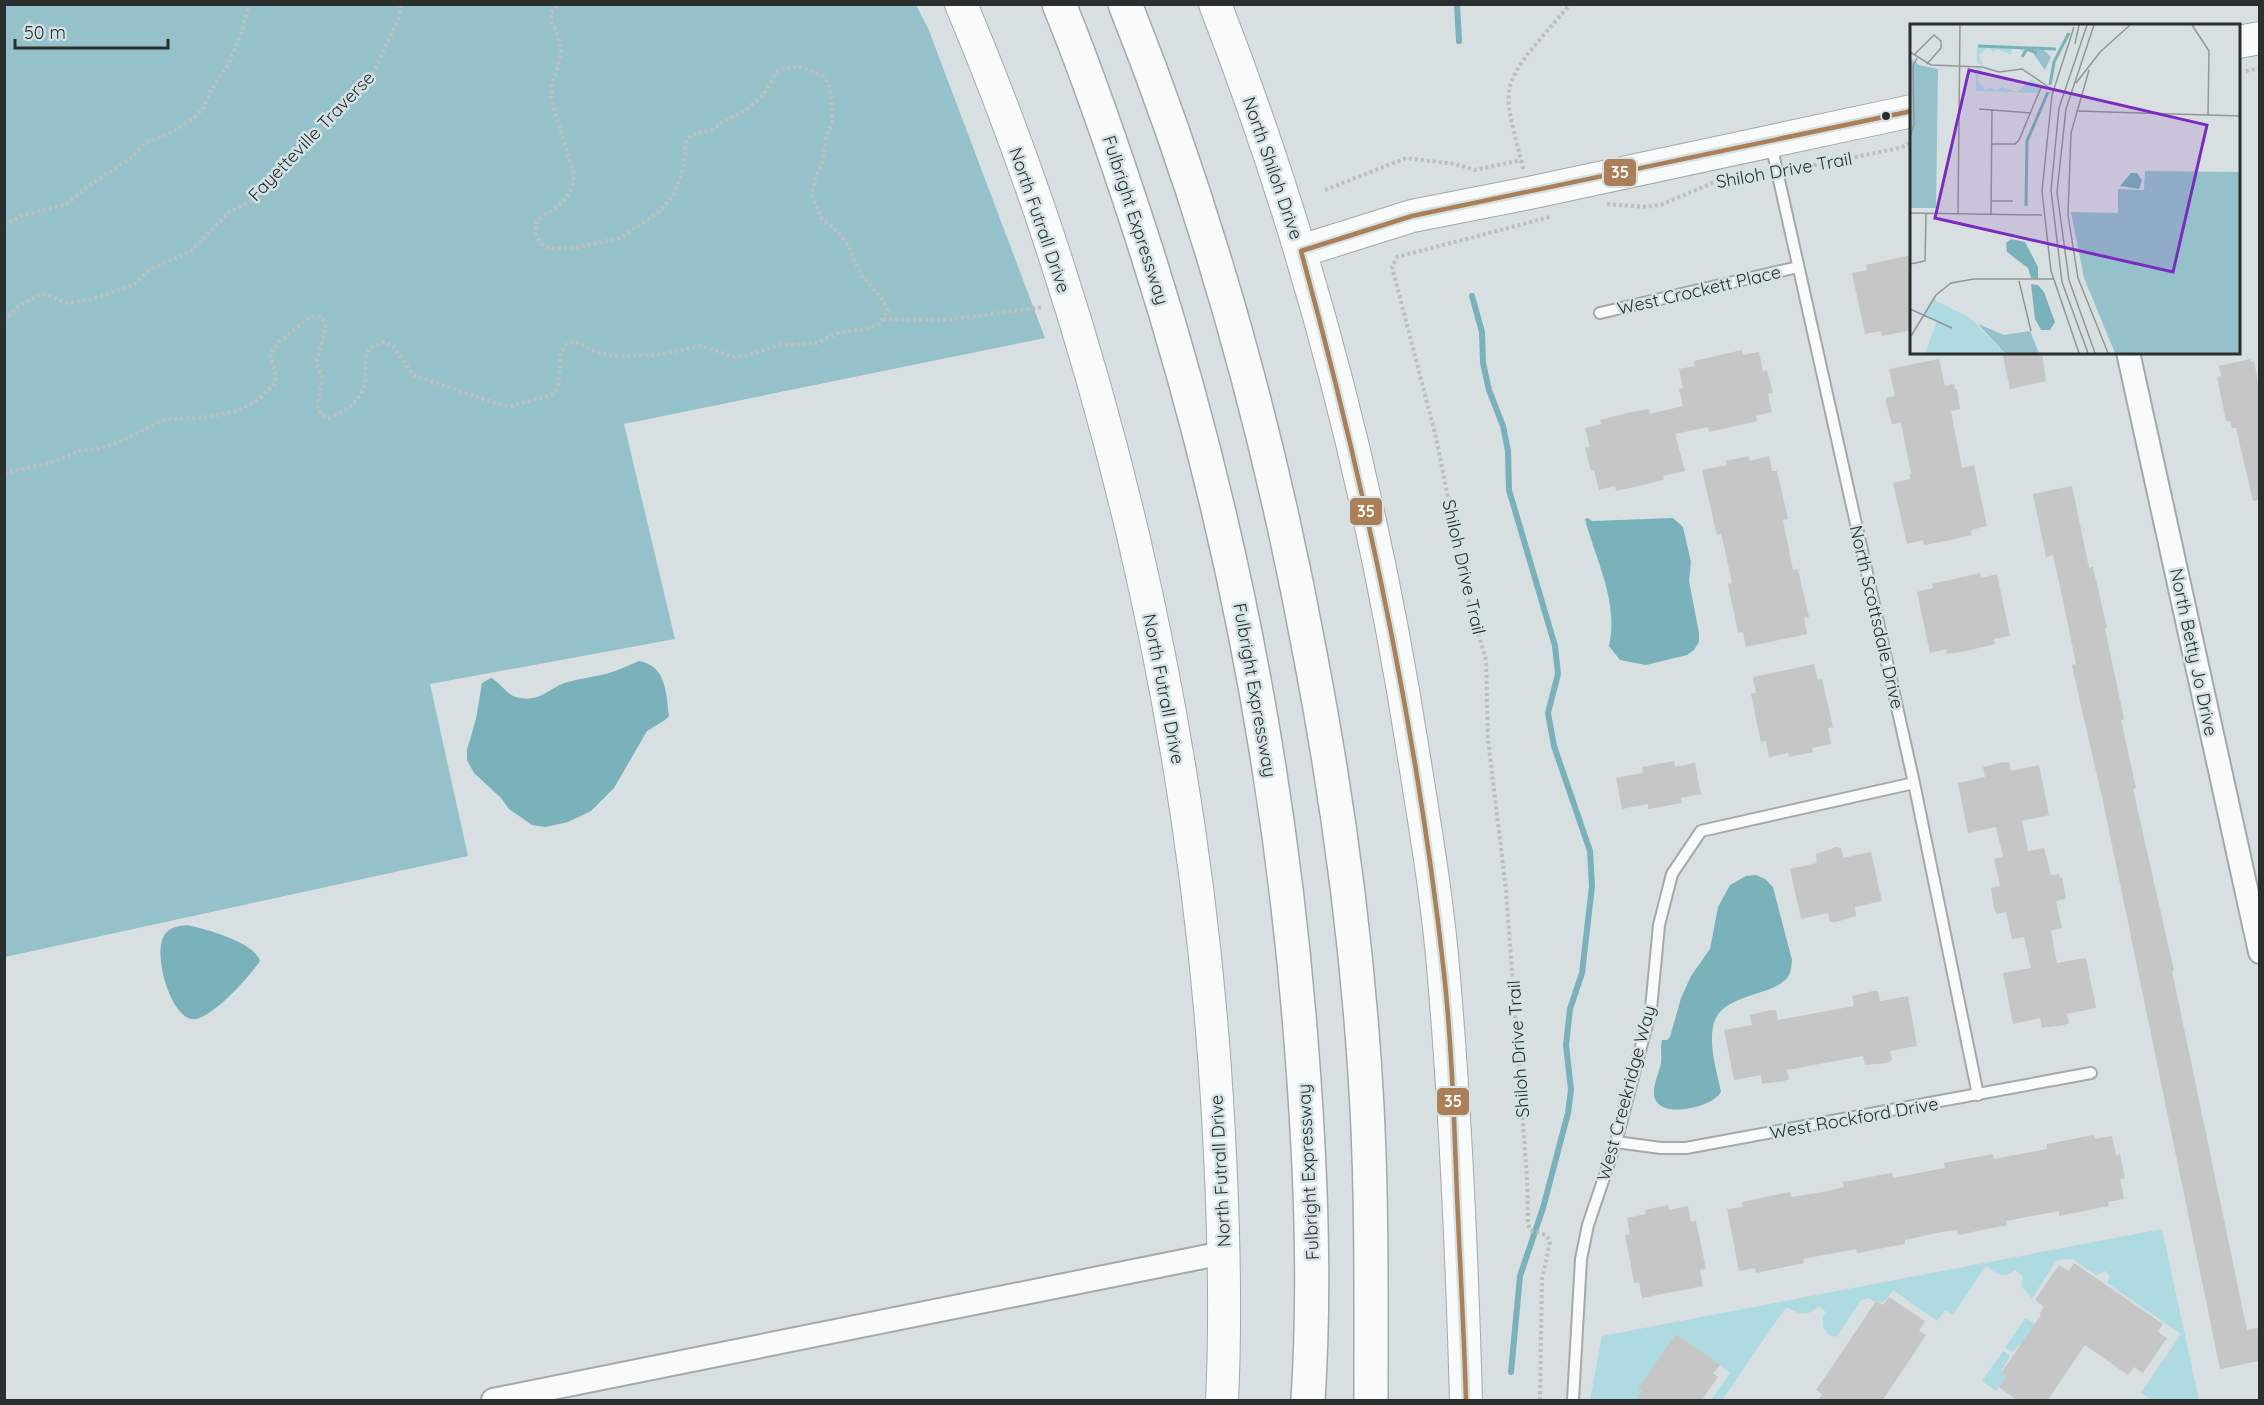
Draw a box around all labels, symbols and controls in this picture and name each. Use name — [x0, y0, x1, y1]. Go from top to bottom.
scale bar — [15, 12, 168, 50]
text: 50 m — [24, 21, 66, 44]
inset map — [1910, 24, 2240, 354]
street label: Fayetteville Traverse — [243, 66, 379, 206]
street label: North Shiloh Drive — [1238, 94, 1308, 242]
unlabelled marker — [1880, 110, 1892, 122]
street label: Fulbright Expressway — [1098, 132, 1174, 308]
street label: North Futrall Drive — [1004, 144, 1076, 296]
street label: Shiloh Drive Trail — [1714, 147, 1854, 193]
line badge: 35 — [1603, 158, 1637, 187]
text: 35 — [1611, 162, 1629, 182]
street label: West Crockett Place — [1615, 260, 1783, 320]
line badge: 35 — [1349, 497, 1383, 526]
street label: Shiloh Drive Trail — [1437, 497, 1491, 637]
text: 35 — [1357, 501, 1375, 521]
street label: North Scottsdale Drive — [1845, 523, 1909, 711]
street label: North Betty Jo Drive — [2165, 566, 2223, 738]
street label: Fulbright Expressway — [1228, 601, 1282, 779]
street label: North Futrall Drive — [1138, 612, 1190, 766]
street label: Shiloh Drive Trail — [1502, 979, 1534, 1119]
street label: West Creekridge Way — [1591, 1003, 1661, 1183]
street label: Fulbright Expressway — [1292, 1083, 1324, 1261]
line badge: 35 — [1436, 1087, 1470, 1116]
text: 35 — [1444, 1091, 1462, 1111]
street label: West Rockford Drive — [1768, 1092, 1940, 1144]
street label: North Futrall Drive — [1205, 1094, 1235, 1248]

